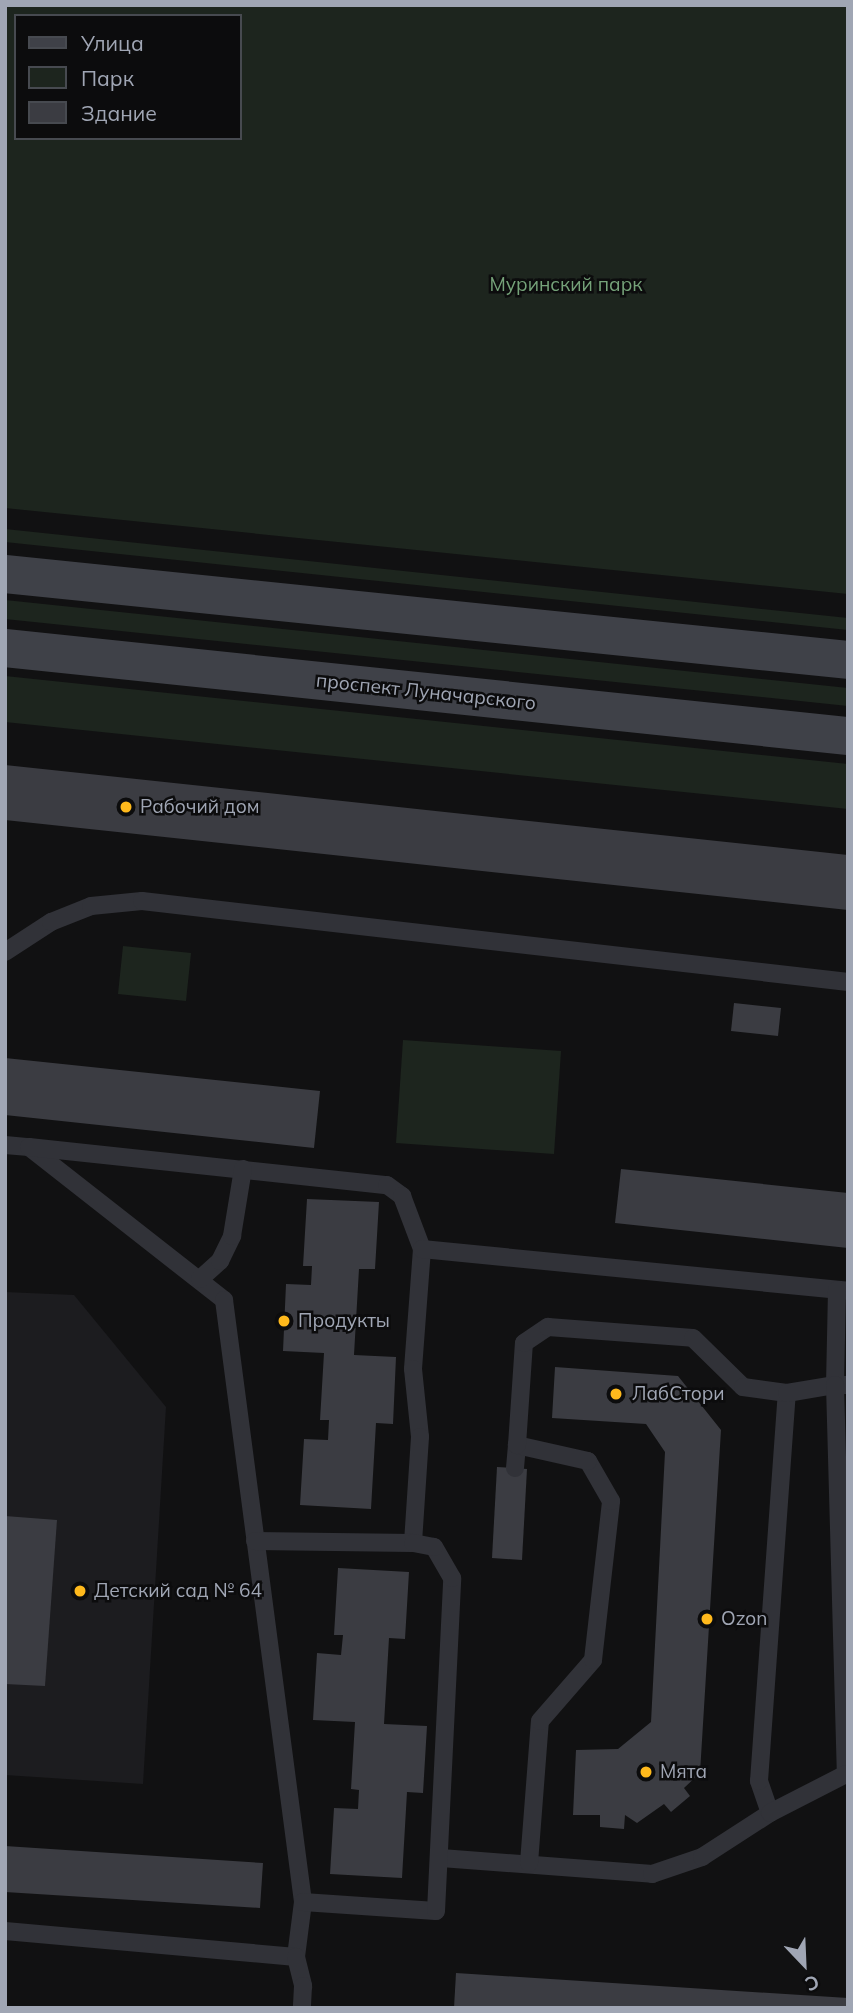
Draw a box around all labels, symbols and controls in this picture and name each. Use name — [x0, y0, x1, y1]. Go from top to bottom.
legend — [14, 14, 242, 140]
text: Улица — [81, 30, 144, 56]
text: Парк — [81, 65, 134, 91]
text: Здание — [81, 100, 157, 126]
park label: Муринский парк — [490, 274, 642, 296]
street label: проспект Луначарского — [315, 669, 537, 715]
place label: Рабочий дом — [140, 796, 259, 818]
marker: Рабочий дом — [118, 799, 134, 815]
place label: Продукты — [298, 1310, 390, 1332]
marker: Продукты — [276, 1313, 292, 1329]
place label: ЛабСтори — [632, 1383, 725, 1405]
marker: ЛабСтори — [606, 1384, 626, 1404]
place label: Детский сад № 64 — [94, 1580, 262, 1602]
marker: Детский сад № 64 — [72, 1583, 88, 1599]
place label: Ozon — [721, 1608, 767, 1630]
marker: Ozon — [699, 1611, 715, 1627]
place label: Мята — [660, 1761, 707, 1783]
marker: Мята — [638, 1764, 654, 1780]
north arrow — [769, 1929, 839, 1999]
text: С — [802, 1970, 823, 1997]

